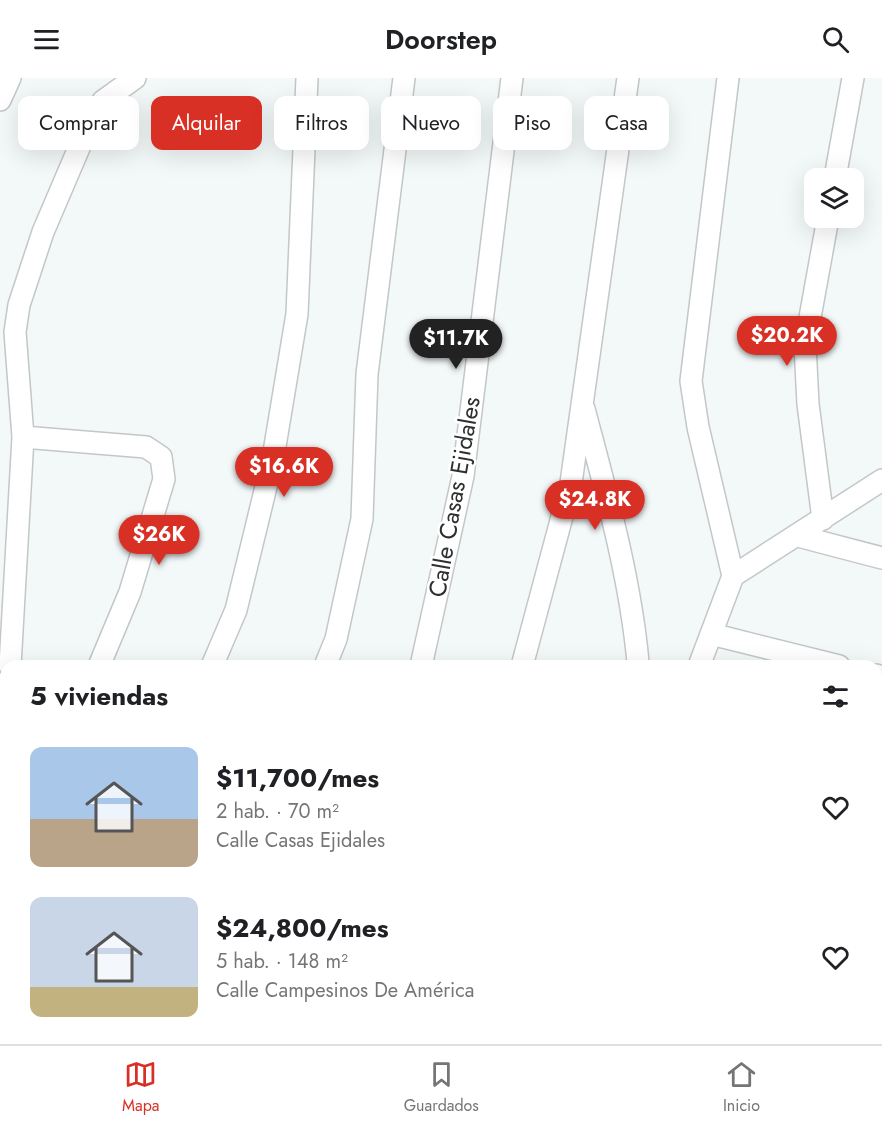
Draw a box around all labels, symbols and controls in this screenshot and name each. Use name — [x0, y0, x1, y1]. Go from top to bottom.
text: Doorstep — [385, 20, 497, 59]
icon: menu — [30, 23, 63, 56]
icon: search — [819, 23, 852, 56]
chip: Comprar — [18, 96, 139, 150]
chip: Alquilar — [151, 96, 262, 150]
chip: Filtros — [274, 96, 369, 150]
chip: Nuevo — [381, 96, 481, 150]
chip: Piso — [493, 96, 572, 150]
chip: Casa — [584, 96, 669, 150]
map controls — [804, 168, 864, 228]
button: layers — [804, 168, 864, 228]
pin: $20.2K — [738, 316, 836, 367]
pin: $11.7K — [407, 319, 505, 370]
text: $20.2K — [751, 321, 823, 350]
text: $11.7K — [423, 324, 489, 353]
street label: Calle Casas Ejidales — [419, 394, 489, 600]
pin: $16.6K — [235, 447, 333, 498]
text: $16.6K — [249, 452, 319, 481]
pin: $24.8K — [546, 480, 644, 531]
text: $24.8K — [559, 485, 631, 514]
pin: $26K — [123, 515, 195, 566]
text: $26K — [133, 520, 185, 549]
text: 5 viviendas — [30, 677, 168, 715]
icon: filters — [819, 680, 852, 713]
text: $11,700/mes — [216, 759, 379, 797]
icon: home — [78, 771, 150, 843]
icon: heart — [819, 791, 852, 824]
text: 2 hab. · 70 m² — [216, 797, 339, 826]
text: Calle Casas Ejidales — [216, 826, 385, 855]
text: $24,800/mes — [216, 909, 389, 947]
icon: home — [78, 921, 150, 993]
icon: heart — [819, 941, 852, 974]
text: 5 hab. · 148 m² — [216, 947, 348, 976]
text: Calle Campesinos De América — [216, 976, 474, 1005]
tab: Mapa — [122, 1058, 160, 1117]
tab: Guardados — [404, 1058, 479, 1117]
tab: Inicio — [723, 1058, 760, 1117]

